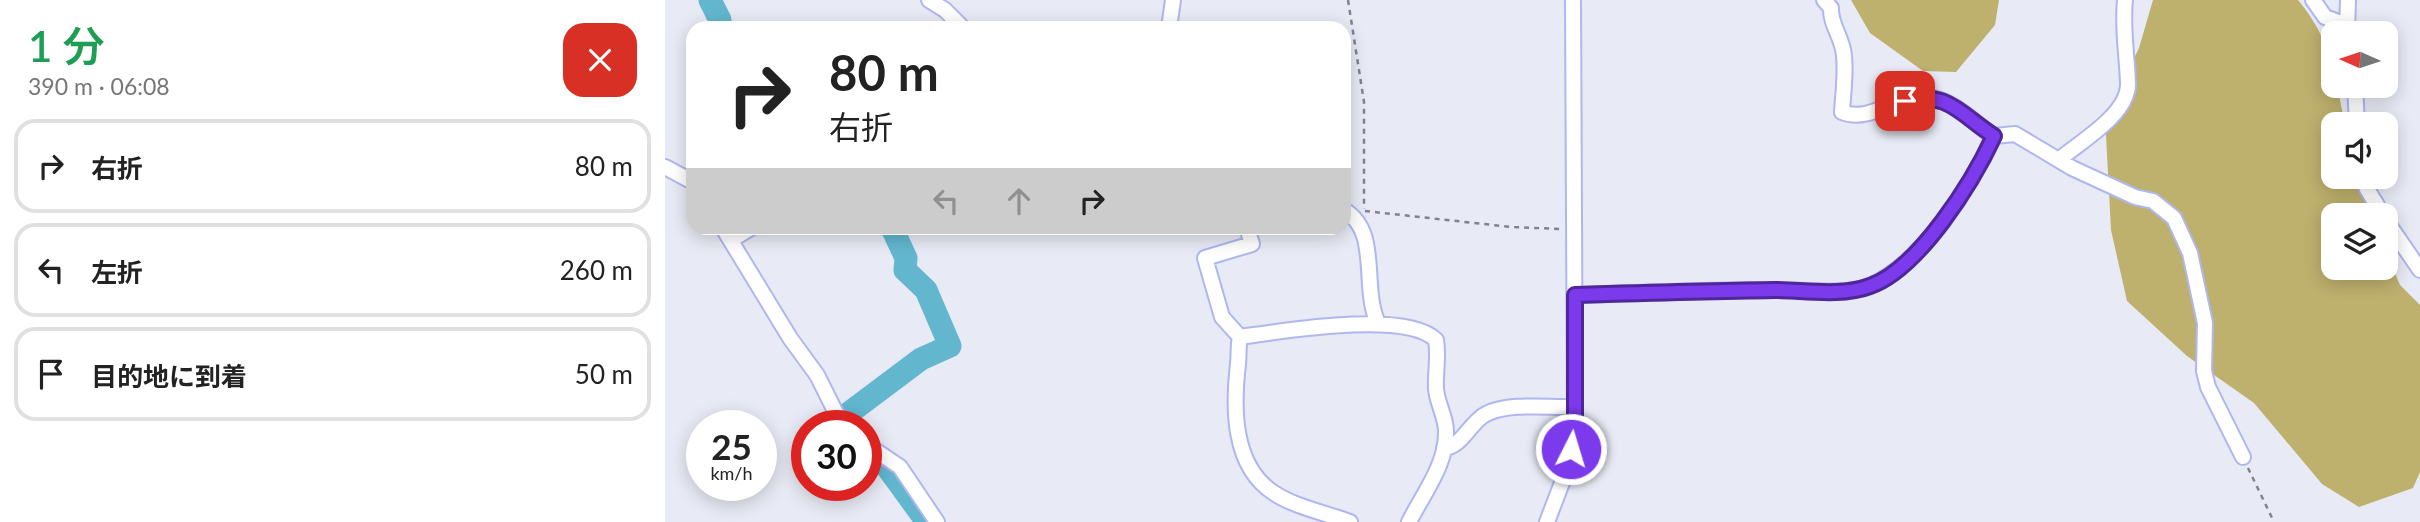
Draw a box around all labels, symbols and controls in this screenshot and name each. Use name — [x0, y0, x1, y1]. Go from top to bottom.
text: 1 分 — [28, 21, 105, 71]
north arrow — [2321, 21, 2397, 98]
map controls — [2321, 21, 2398, 280]
button: close — [563, 23, 637, 97]
text: 80 m — [829, 43, 939, 101]
icon: right — [714, 49, 805, 140]
pin — [1875, 71, 1935, 131]
text: 390 m · 06:08 — [28, 72, 170, 100]
icon: arrive — [1886, 82, 1924, 120]
text: 右折 — [829, 107, 893, 146]
button: sound — [2321, 112, 2398, 189]
icon: right — [32, 147, 70, 185]
text: 80 m — [575, 150, 633, 182]
text: 右折 — [91, 152, 143, 184]
icon: left — [927, 182, 965, 220]
icon: ahead — [1000, 182, 1038, 220]
icon: right — [1073, 182, 1111, 220]
button: layers — [2321, 203, 2398, 280]
icon: left — [32, 251, 70, 289]
text: 260 m — [560, 254, 633, 286]
text: 左折 — [91, 256, 143, 288]
icon: arrive — [32, 355, 70, 393]
text: 50 m — [575, 358, 633, 390]
text: 目的地に到着 — [91, 360, 247, 392]
speed limit sign: 30 — [791, 410, 882, 501]
position arrow — [1534, 412, 1608, 486]
text: 25 — [711, 425, 752, 467]
text: km/h — [710, 462, 753, 484]

